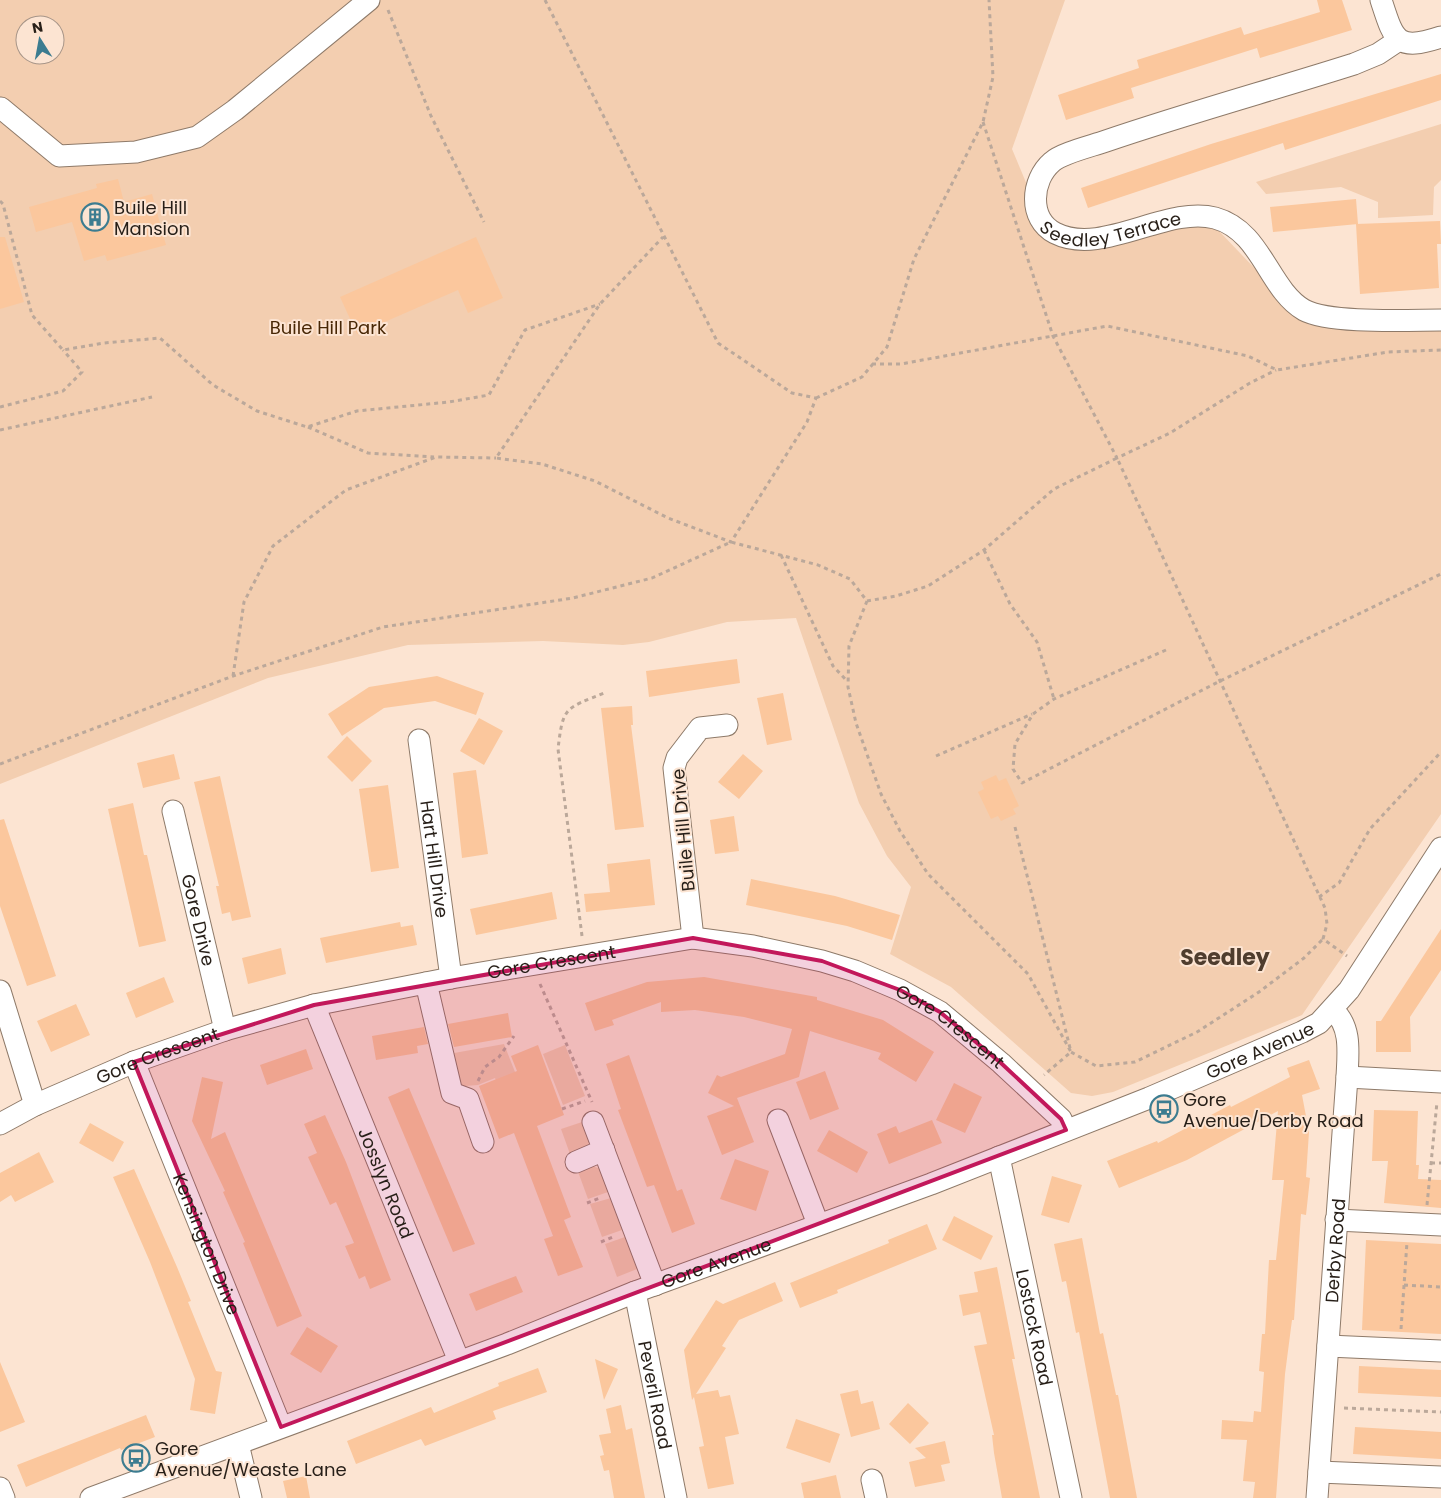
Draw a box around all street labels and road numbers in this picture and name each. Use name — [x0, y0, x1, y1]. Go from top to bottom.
street label: Seedley Terrace — [1035, 205, 1183, 252]
street label: Buile Hill Drive — [665, 768, 701, 892]
street label: Hart Hill Drive — [415, 799, 455, 919]
street label: Gore Drive — [176, 872, 222, 968]
street label: Gore Crescent — [485, 939, 617, 984]
street label: Gore Crescent — [891, 978, 1010, 1074]
street label: Gore Avenue — [1202, 1015, 1319, 1085]
street label: Gore Crescent — [92, 1021, 222, 1090]
street label: Josslyn Road — [353, 1124, 420, 1242]
street label: Kensington Drive — [167, 1169, 247, 1318]
street label: Derby Road — [1318, 1198, 1351, 1304]
street label: Gore Avenue — [657, 1231, 775, 1294]
street label: Lostock Road — [1010, 1267, 1059, 1388]
street label: Peveril Road — [632, 1339, 679, 1451]

